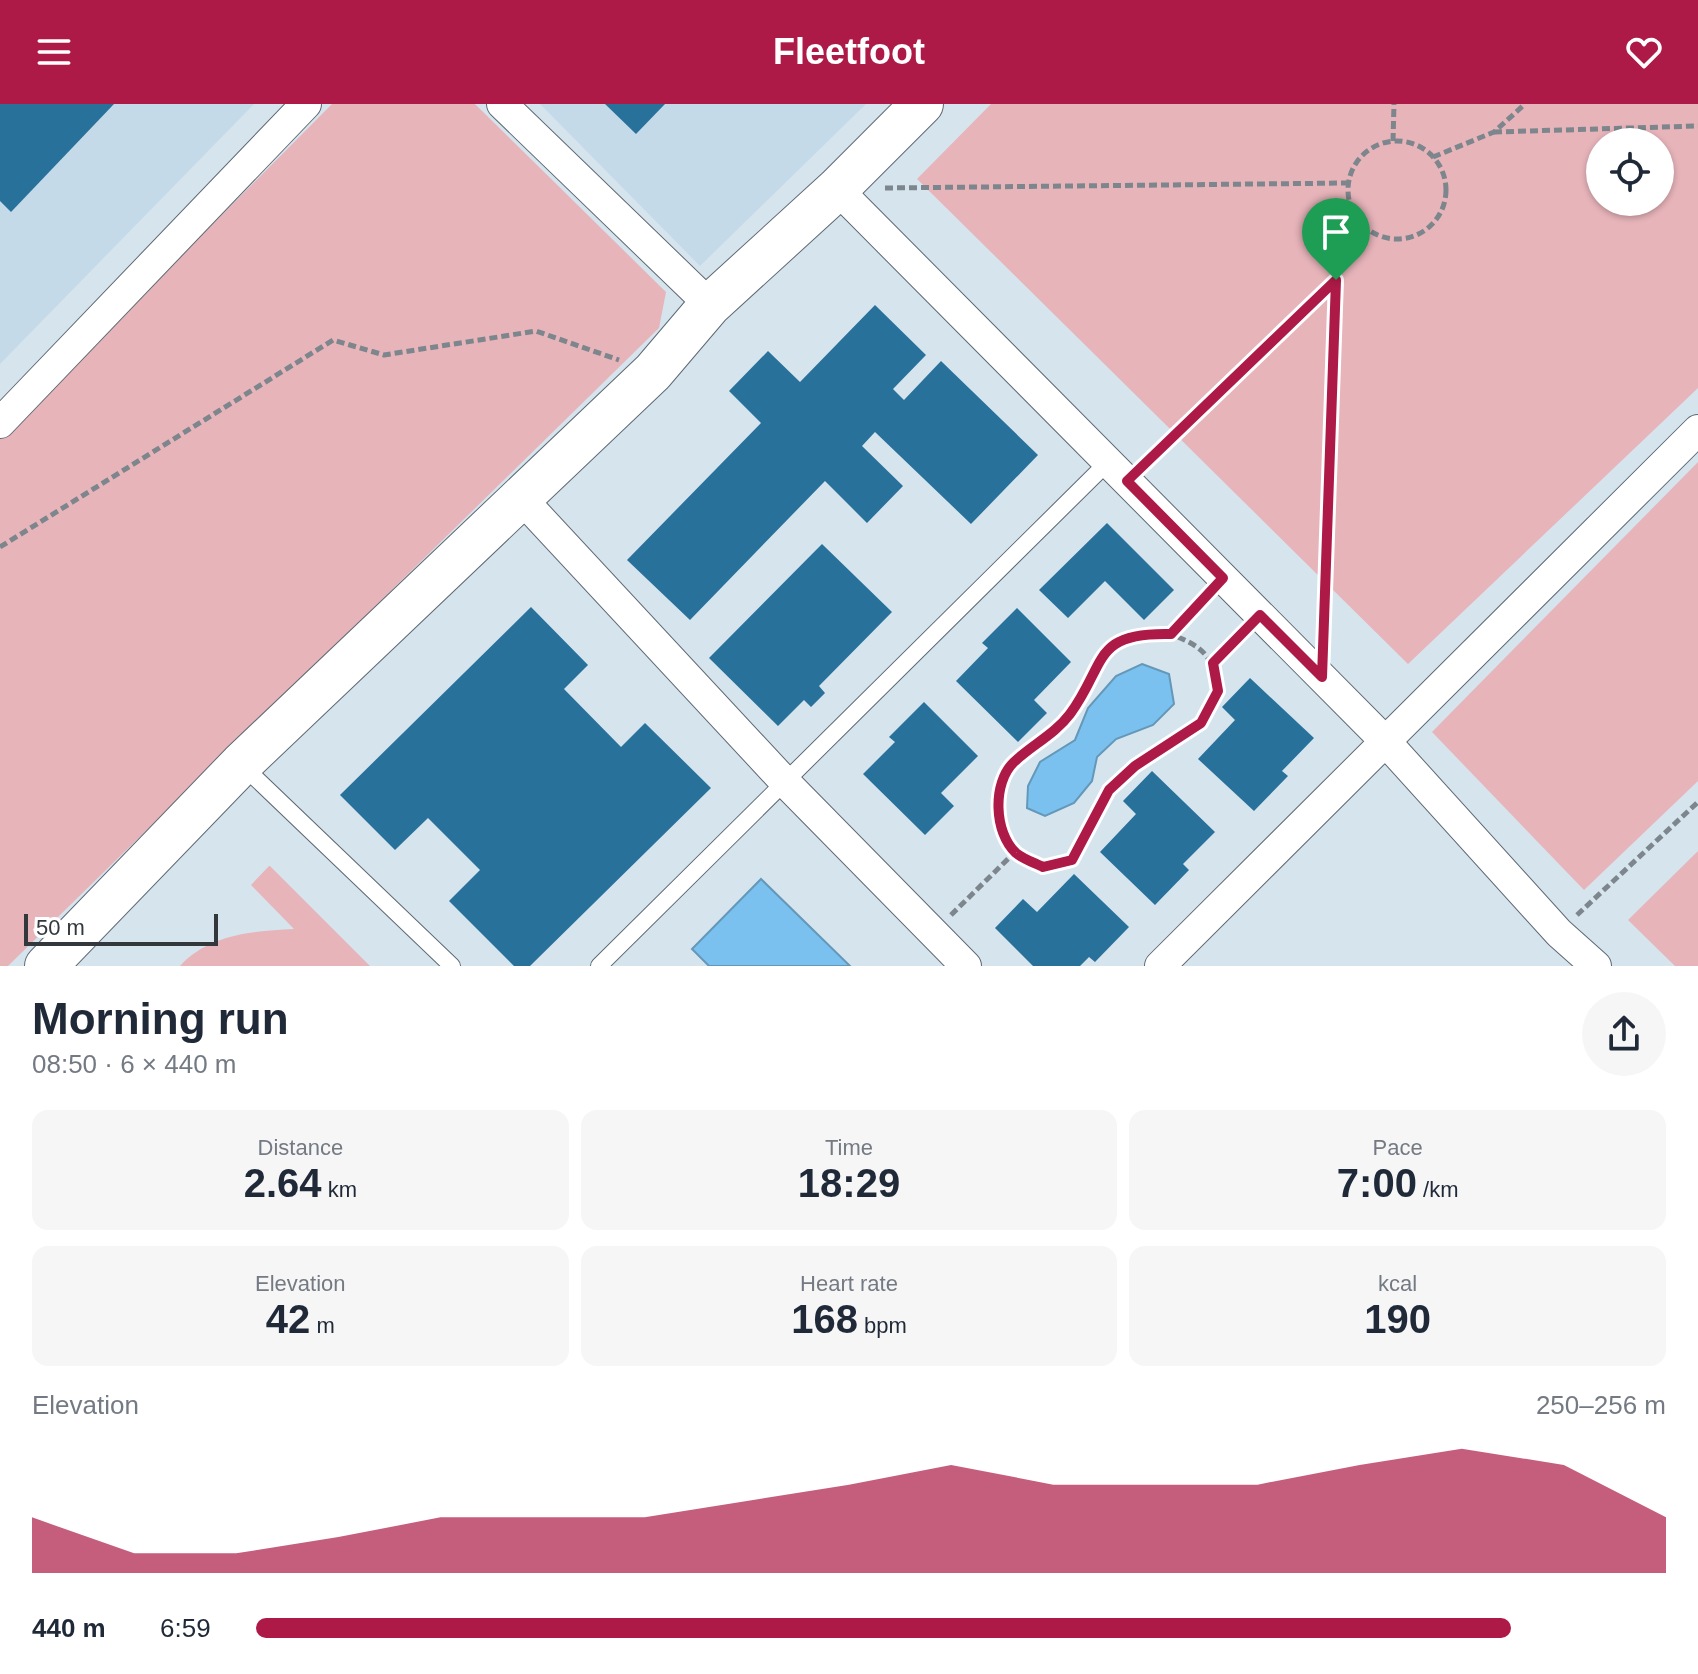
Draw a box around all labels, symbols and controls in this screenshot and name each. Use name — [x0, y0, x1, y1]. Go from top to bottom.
icon: menu — [32, 30, 76, 74]
icon: heart — [1622, 30, 1666, 74]
text: Fleetfoot — [773, 31, 925, 72]
map controls — [1586, 128, 1674, 216]
button: locate — [1586, 128, 1674, 216]
pin — [1302, 198, 1370, 280]
icon: arrive — [1314, 210, 1358, 254]
scale bar — [24, 910, 218, 946]
text: 50 m — [36, 915, 85, 940]
button: share — [1582, 992, 1666, 1076]
text: Morning run — [32, 994, 289, 1043]
text: 08:50 · 6 × 440 m — [32, 1049, 237, 1079]
text: Distance — [258, 1135, 343, 1160]
text: Time — [825, 1135, 873, 1160]
text: Pace — [1373, 1135, 1423, 1160]
text: 2.64 — [244, 1161, 322, 1205]
text: 18:29 — [798, 1161, 900, 1205]
text: 7:00 — [1337, 1161, 1417, 1205]
text: km — [322, 1177, 357, 1202]
text: /km — [1417, 1177, 1458, 1202]
text: Elevation — [255, 1271, 346, 1296]
text: Heart rate — [800, 1271, 898, 1296]
text: kcal — [1378, 1271, 1417, 1296]
text: 42 — [266, 1297, 310, 1341]
text: 168 — [791, 1297, 858, 1341]
text: 190 — [1364, 1297, 1431, 1341]
text: m — [310, 1313, 335, 1338]
text: bpm — [858, 1313, 907, 1338]
text: Elevation — [32, 1390, 139, 1420]
text: 250–256 m — [1536, 1390, 1666, 1420]
text: 440 m — [32, 1613, 106, 1643]
text: 6:59 — [160, 1613, 211, 1643]

